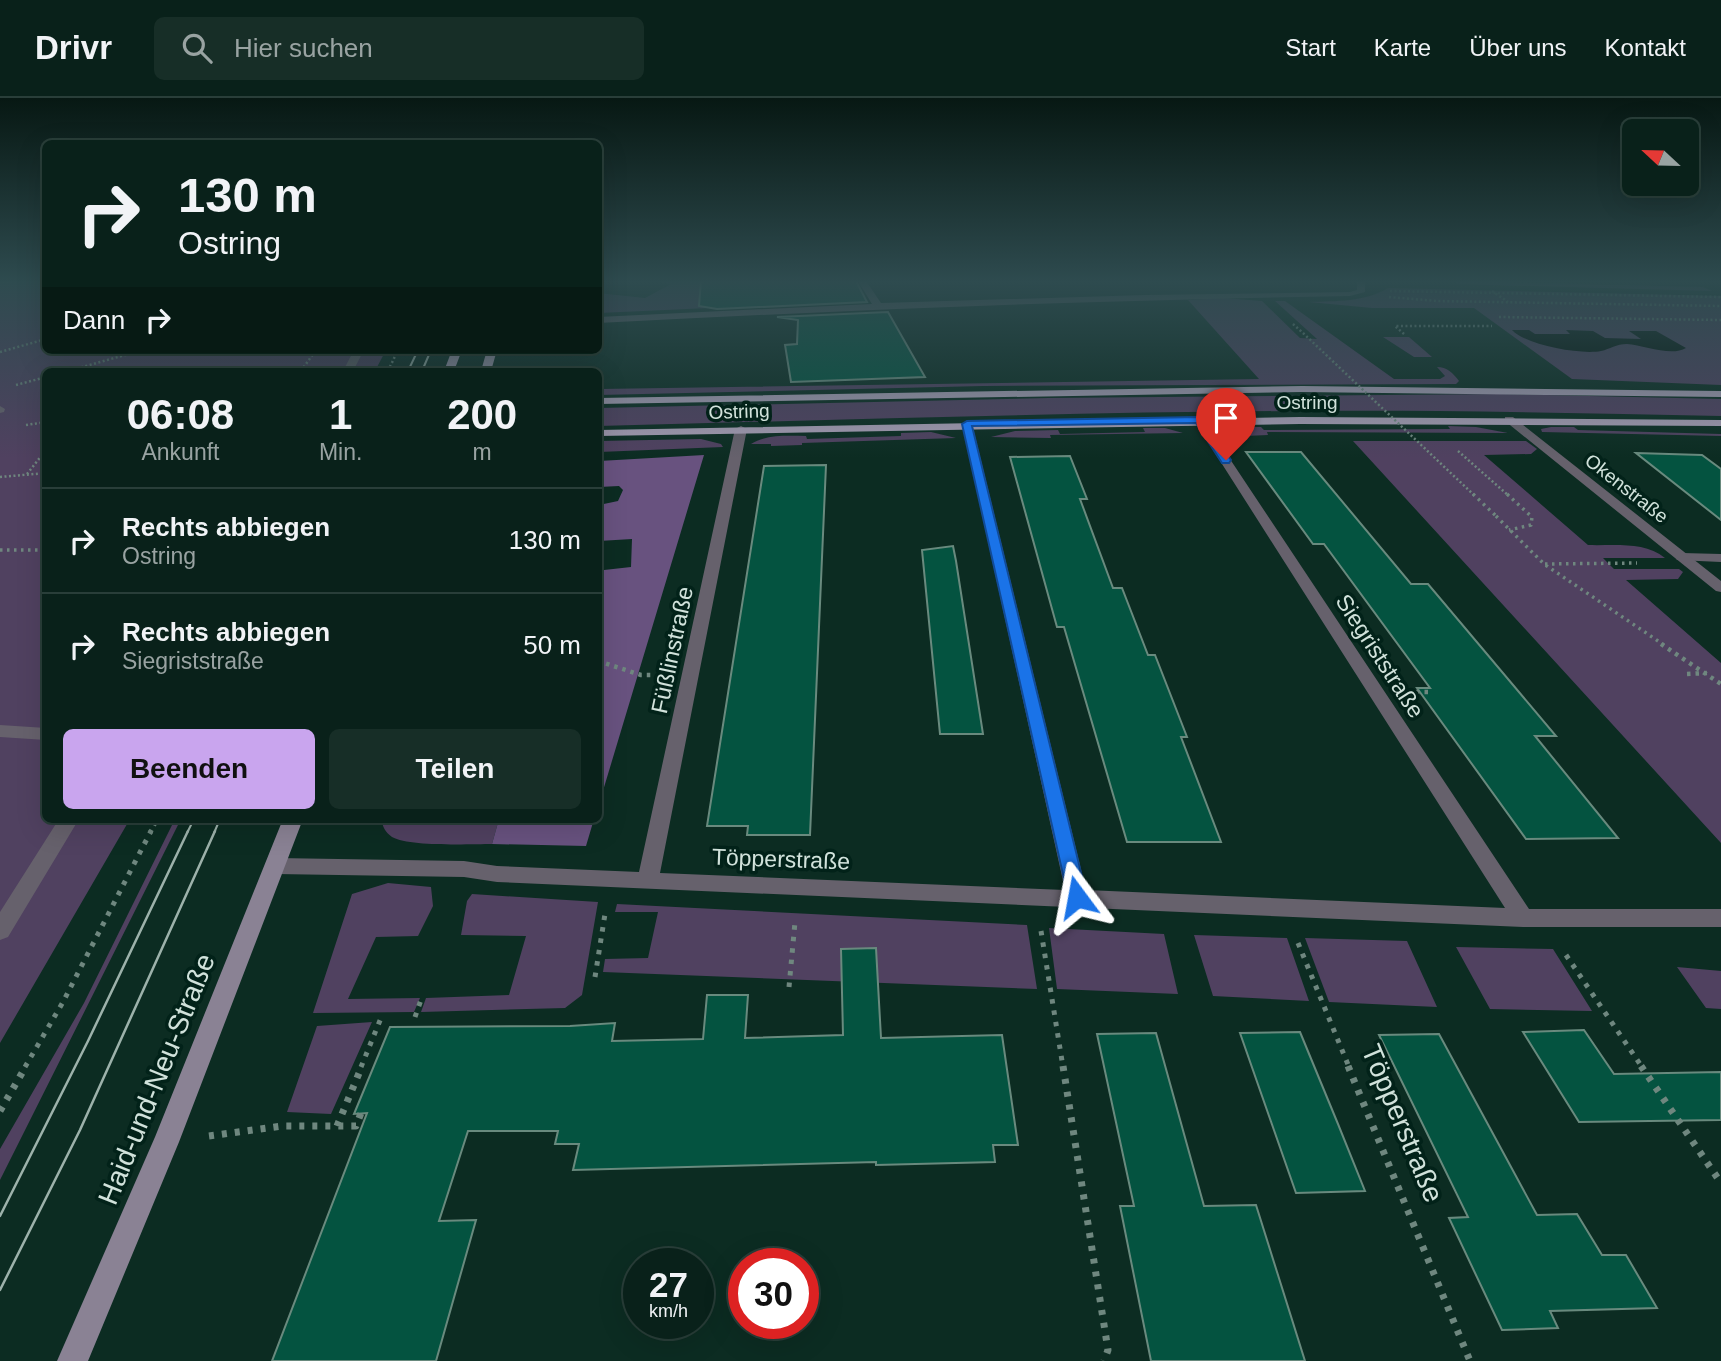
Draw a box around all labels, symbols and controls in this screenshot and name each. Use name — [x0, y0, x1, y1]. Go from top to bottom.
search box — [154, 17, 644, 80]
text: Drivr — [35, 29, 112, 66]
icon: search — [178, 29, 216, 67]
text: Hier suchen — [234, 33, 373, 63]
text: Start — [1285, 34, 1336, 61]
text: Karte — [1374, 34, 1431, 61]
text: Über uns — [1469, 34, 1567, 61]
text: Kontakt — [1605, 34, 1686, 61]
north arrow — [1622, 119, 1699, 196]
map controls — [1622, 119, 1699, 196]
icon: right — [63, 168, 154, 259]
text: 130 m — [178, 168, 317, 222]
text: Ostring — [178, 225, 281, 261]
icon: right — [139, 301, 177, 339]
text: Dann — [63, 305, 125, 335]
pin — [1196, 388, 1256, 460]
text: 06:08 — [127, 391, 234, 438]
text: 1 — [329, 391, 352, 438]
text: 200 — [447, 391, 517, 438]
street label: Ostring — [1276, 392, 1338, 413]
icon: arrive — [1207, 399, 1245, 437]
street label: Ostring — [708, 400, 770, 423]
text: Ankunft — [141, 439, 219, 465]
text: Min. — [319, 439, 362, 465]
text: m — [473, 439, 492, 465]
street label: Okenstraße — [1581, 450, 1672, 527]
text: Rechts abbiegen — [122, 512, 330, 542]
icon: right — [63, 522, 101, 560]
text: 130 m — [509, 525, 581, 555]
text: Ostring — [122, 543, 196, 569]
street label: Füßlinstraße — [646, 584, 698, 716]
street label: Siegriststraße — [1330, 589, 1430, 723]
text: Rechts abbiegen — [122, 617, 330, 647]
icon: right — [63, 627, 101, 665]
text: 50 m — [523, 630, 581, 660]
text: Siegriststraße — [122, 648, 264, 674]
button: Beenden — [63, 729, 315, 809]
button: Teilen — [329, 729, 581, 809]
street label: Töpperstraße — [712, 844, 850, 874]
position arrow — [1040, 860, 1114, 934]
street label: Haid-und-Neu-Straße — [92, 949, 221, 1209]
street label: Töpperstraße — [1355, 1040, 1450, 1207]
speed limit sign: 30 — [728, 1248, 819, 1339]
text: 27 — [649, 1265, 688, 1304]
text: km/h — [649, 1301, 688, 1321]

